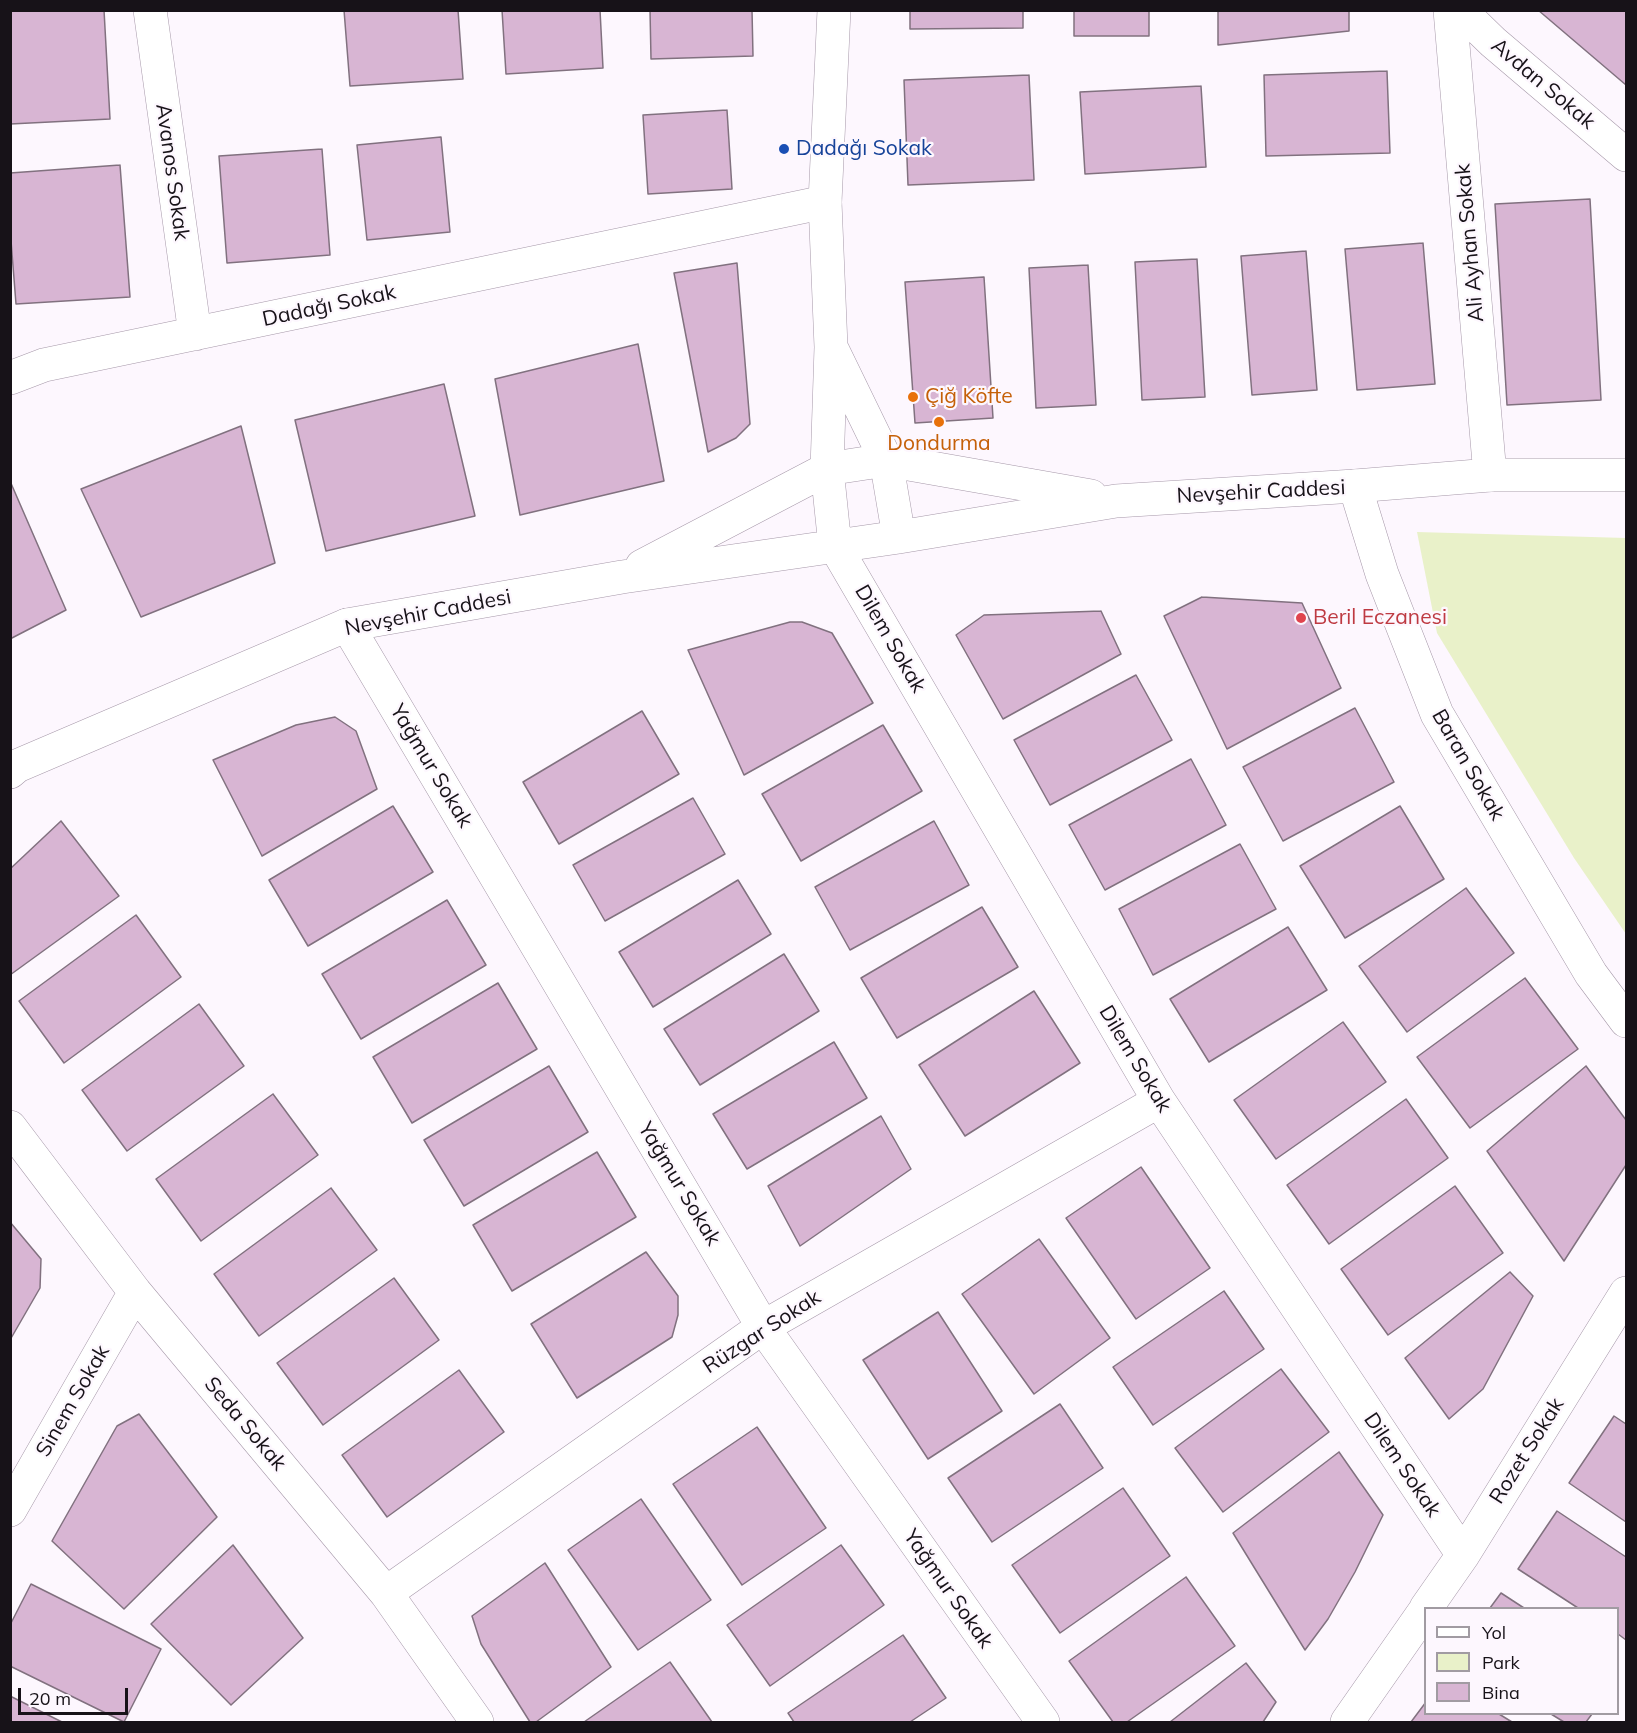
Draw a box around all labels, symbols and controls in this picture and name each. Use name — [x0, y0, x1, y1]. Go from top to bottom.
street label: Avdan Sokak — [1486, 33, 1600, 135]
street label: Avanos Sokak — [150, 102, 194, 242]
place label: Dadağı Sokak — [796, 136, 932, 162]
marker: Dadağı Sokak — [777, 142, 791, 156]
street label: Ali Ayhan Sokak — [1451, 163, 1489, 323]
street label: Dadağı Sokak — [260, 280, 398, 332]
place label: Çiğ Köfte — [925, 384, 1013, 410]
marker: Çiğ Köfte — [906, 390, 920, 404]
marker: Dondurma — [932, 415, 946, 429]
place label: Dondurma — [887, 431, 991, 457]
street label: Nevşehir Caddesi — [1176, 475, 1346, 509]
street label: Dilem Sokak — [849, 581, 931, 697]
street label: Nevşehir Caddesi — [343, 585, 513, 641]
place label: Beril Eczanesi — [1313, 605, 1447, 631]
marker: Beril Eczanesi — [1294, 611, 1308, 625]
street label: Yağmur Sokak — [384, 700, 478, 832]
street label: Baran Sokak — [1426, 705, 1510, 825]
street label: Dilem Sokak — [1093, 1001, 1177, 1117]
street label: Yağmur Sokak — [632, 1118, 726, 1250]
street label: Rüzgar Sokak — [699, 1285, 825, 1379]
street label: Sinem Sokak — [31, 1341, 115, 1461]
street label: Seda Sokak — [199, 1372, 291, 1476]
street label: Rozet Sokak — [1484, 1393, 1570, 1509]
street label: Dilem Sokak — [1358, 1408, 1446, 1522]
street label: Yağmur Sokak — [898, 1525, 998, 1653]
legend — [1424, 1607, 1619, 1715]
text: Yol — [1482, 1621, 1506, 1644]
text: Park — [1482, 1651, 1520, 1674]
scale bar — [21, 1676, 130, 1714]
text: Bina — [1482, 1681, 1520, 1704]
text: 20 m — [29, 1687, 71, 1710]

